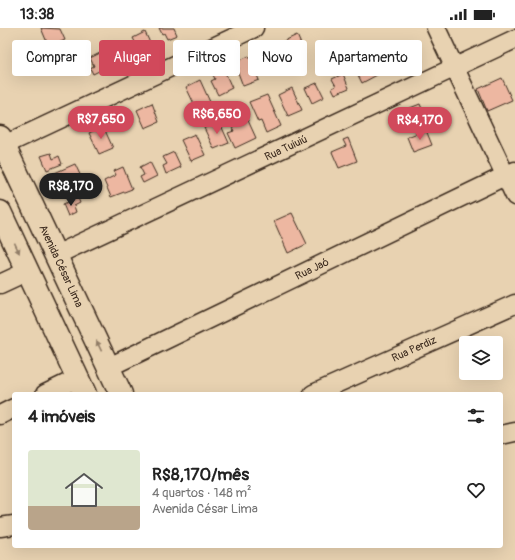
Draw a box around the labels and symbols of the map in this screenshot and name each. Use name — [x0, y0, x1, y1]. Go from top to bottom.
pin: R$6,650 — [180, 101, 254, 135]
pin: R$7,650 — [64, 106, 138, 140]
pin: R$4,170 — [383, 107, 457, 141]
street label: Rua Tuiuiú — [262, 132, 310, 164]
pin: R$8,170 — [34, 173, 108, 207]
street label: Avenida César Lima — [36, 223, 86, 309]
one-way arrow — [14, 242, 20, 253]
street label: Rua Jaó — [293, 255, 331, 283]
street label: Rua Perdiz — [390, 333, 439, 365]
one-way arrow — [96, 340, 102, 351]

